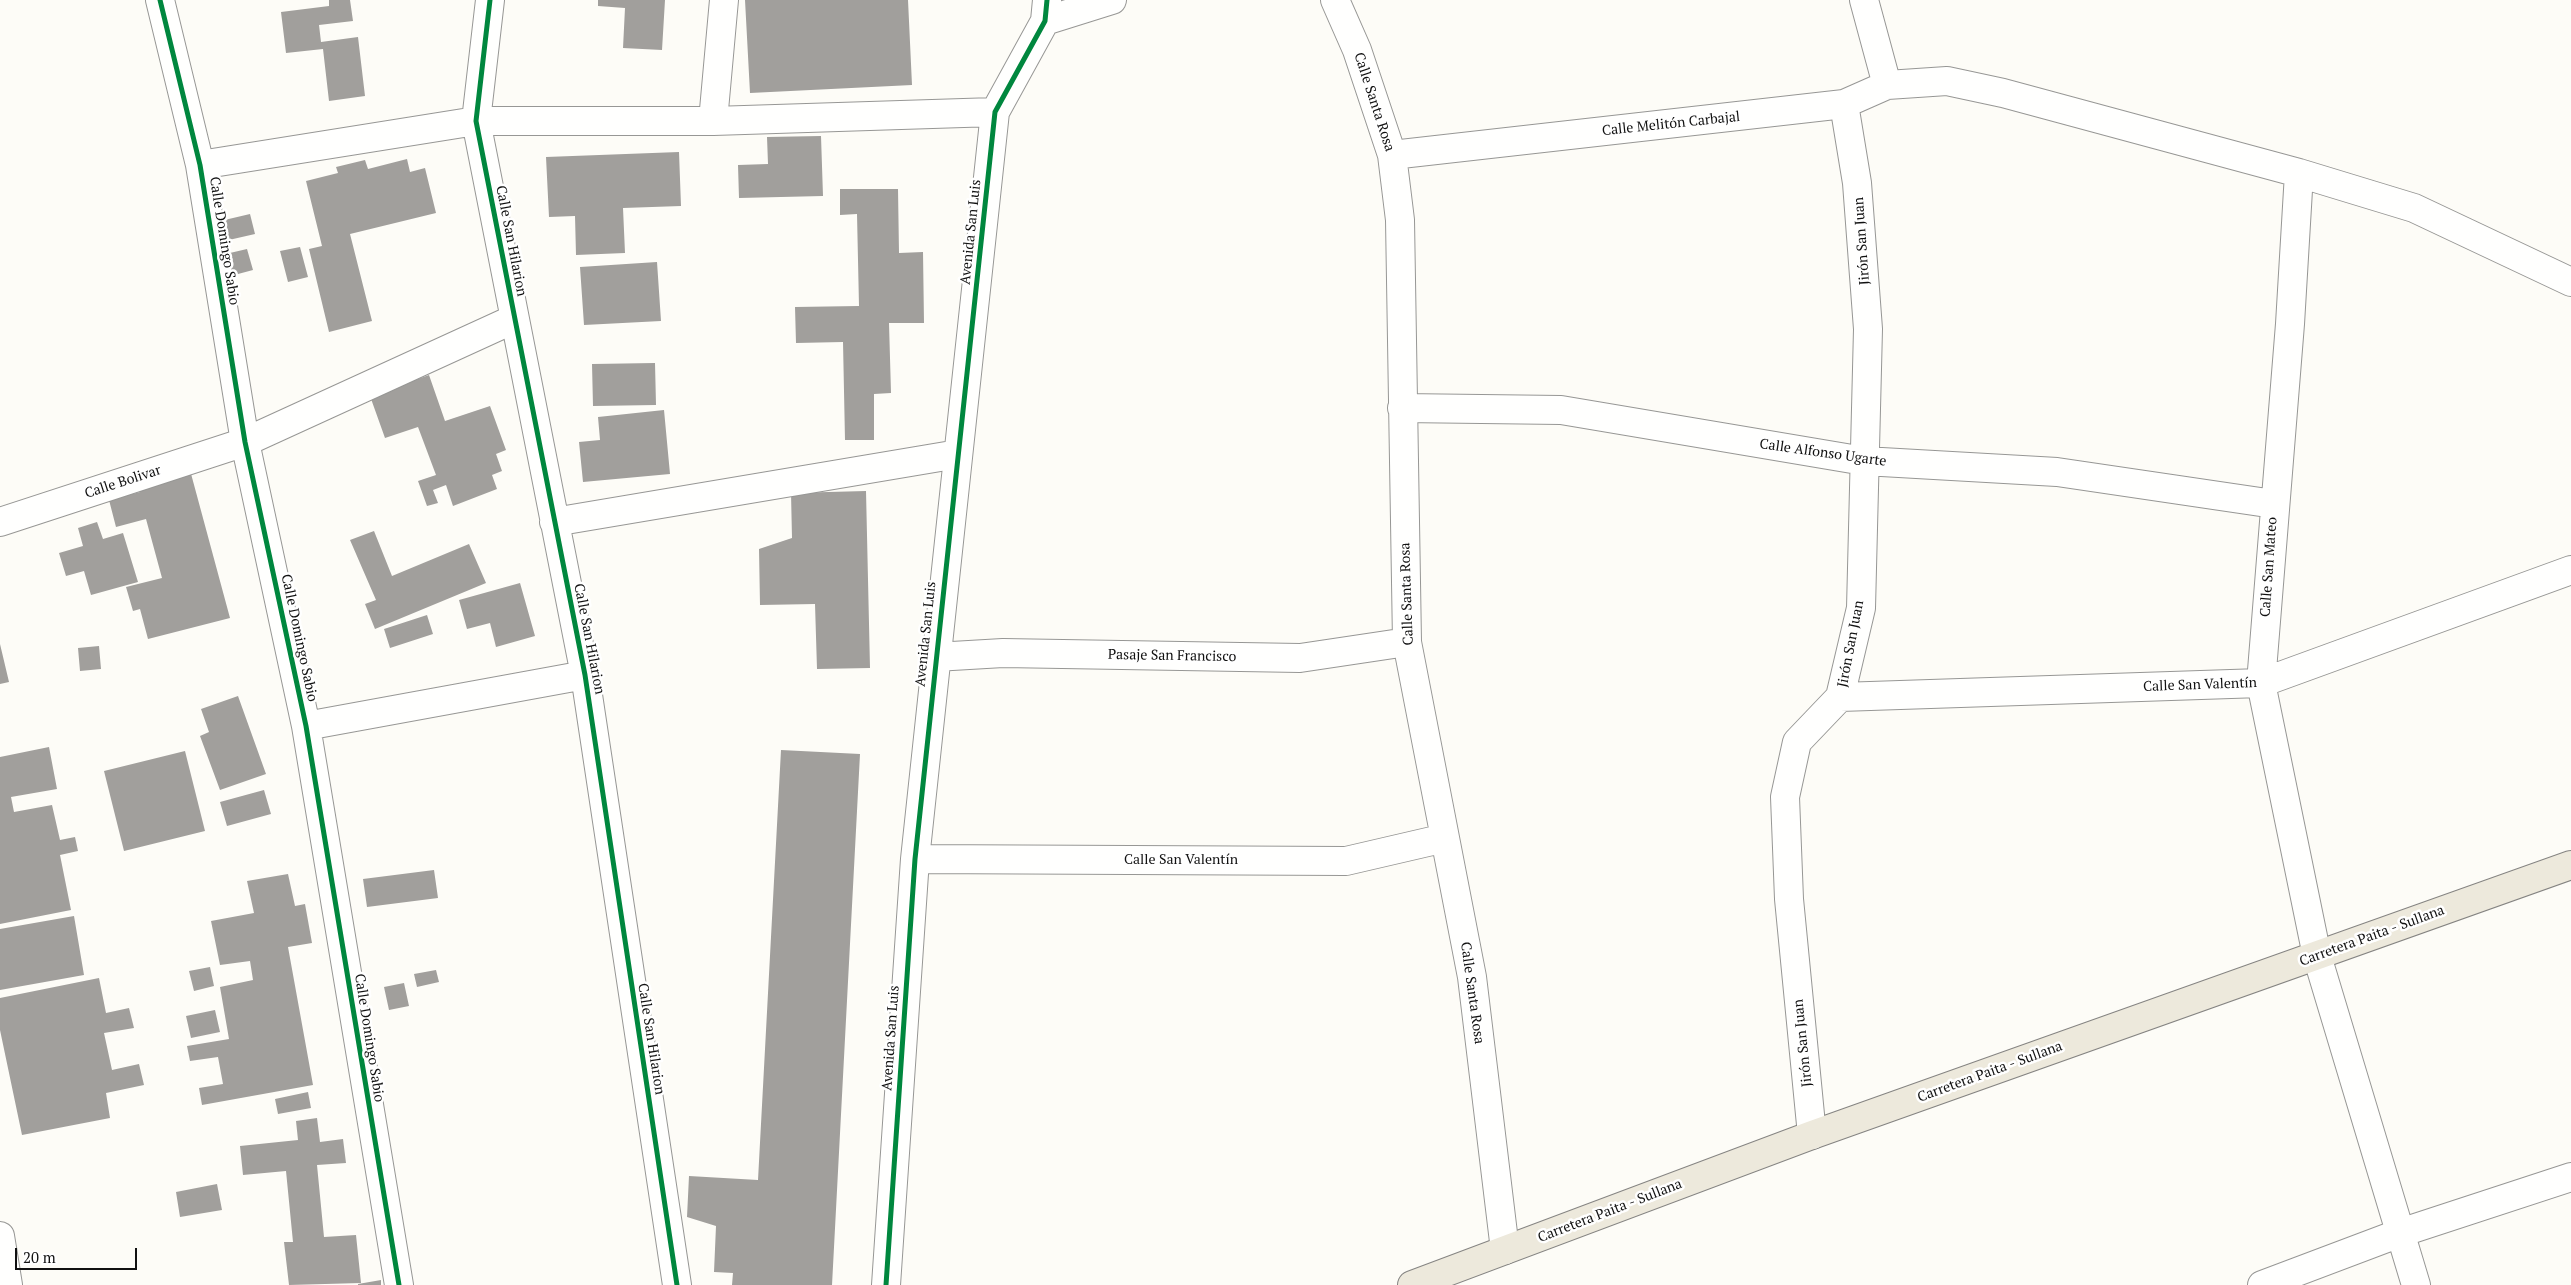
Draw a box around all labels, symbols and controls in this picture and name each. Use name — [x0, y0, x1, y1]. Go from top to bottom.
street label: Calle Santa Rosa — [1350, 50, 1398, 154]
street label: Calle Melitón Carbajal — [1601, 108, 1741, 140]
street label: Calle Domingo Sabio — [206, 176, 242, 306]
street label: Avenida San Luis — [957, 179, 985, 285]
street label: Calle San Hilarion — [492, 184, 530, 298]
street label: Jirón San Juan — [1851, 196, 1873, 286]
street label: Calle Alfonso Ugarte — [1758, 436, 1888, 470]
street label: Calle Bolivar — [83, 462, 163, 502]
street label: Calle San Mateo — [2257, 516, 2281, 618]
street label: Calle Santa Rosa — [1397, 542, 1417, 646]
street label: Calle Domingo Sabio — [277, 573, 321, 703]
street label: Avenida San Luis — [912, 581, 940, 687]
street label: Calle San Hilarion — [570, 582, 608, 696]
street label: Jirón San Juan — [1834, 599, 1868, 689]
street label: Pasaje San Francisco — [1108, 646, 1236, 666]
street label: Calle San Valentín — [2143, 675, 2257, 695]
street label: Calle San Valentín — [1124, 852, 1238, 868]
street label: Carretera Paita - Sullana — [2297, 902, 2447, 970]
street label: Calle Santa Rosa — [1457, 941, 1487, 1045]
street label: Calle Domingo Sabio — [351, 973, 387, 1103]
street label: Calle San Hilarion — [634, 982, 668, 1096]
street label: Avenida San Luis — [879, 985, 903, 1091]
street label: Jirón San Juan — [1790, 998, 1816, 1088]
street label: Carretera Paita - Sullana — [1915, 1038, 2065, 1106]
street label: Carretera Paita - Sullana — [1536, 1176, 1684, 1246]
scale bar — [18, 1238, 140, 1270]
text: 20 m — [23, 1247, 56, 1267]

